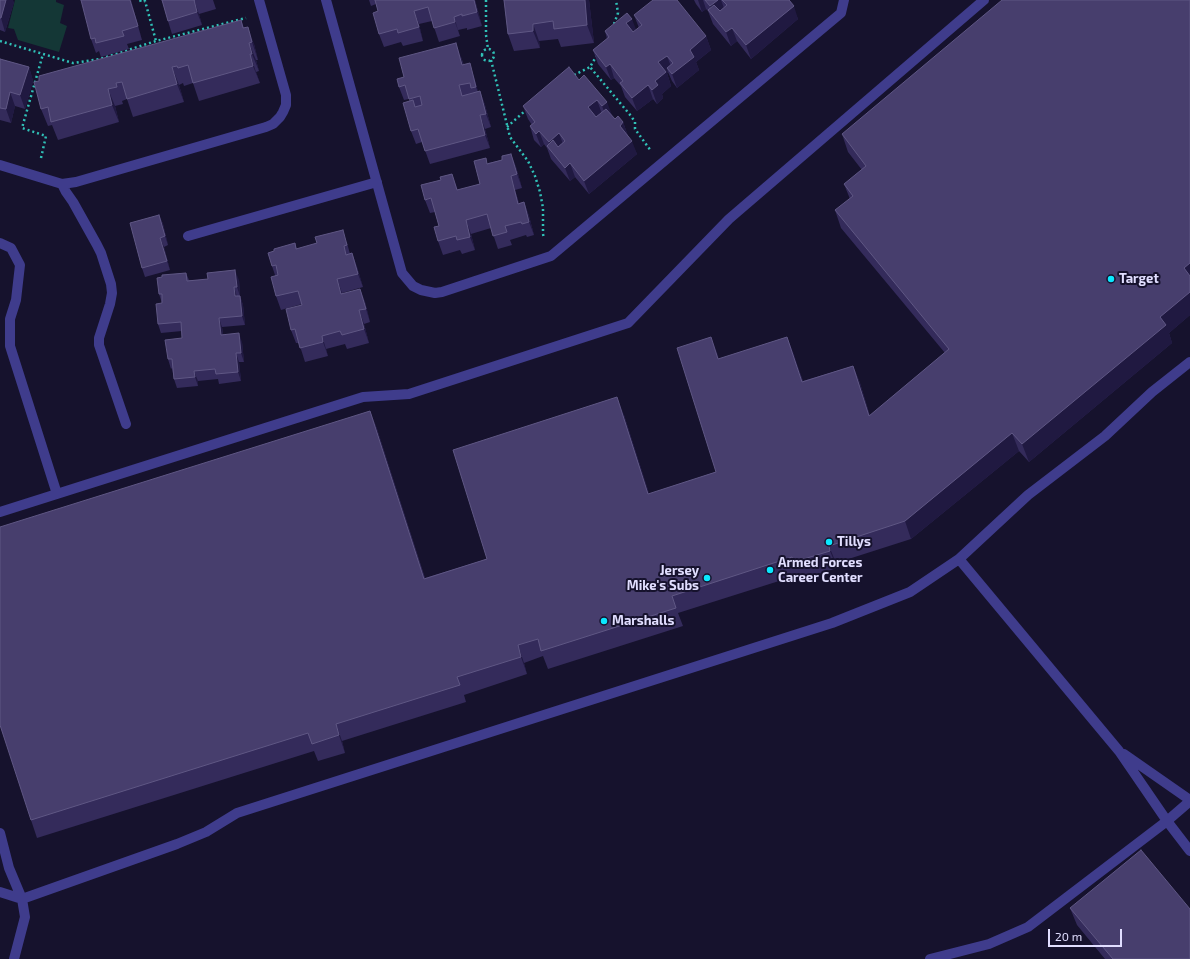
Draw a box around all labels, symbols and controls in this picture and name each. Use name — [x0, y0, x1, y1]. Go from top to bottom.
place label: Target — [1119, 271, 1159, 287]
marker: Target — [1106, 274, 1116, 284]
place label: Tillys — [837, 534, 871, 550]
marker: Tillys — [824, 537, 834, 547]
place label: Armed Forces Career Center — [778, 555, 863, 586]
place label: Jersey Mike's Subs — [627, 563, 699, 594]
marker: Armed Forces Career Center — [765, 565, 775, 575]
marker: Jersey Mike's Subs — [702, 573, 712, 583]
place label: Marshalls — [612, 613, 674, 629]
marker: Marshalls — [599, 616, 609, 626]
scale bar — [1050, 921, 1124, 947]
text: 20 m — [1055, 929, 1082, 943]

